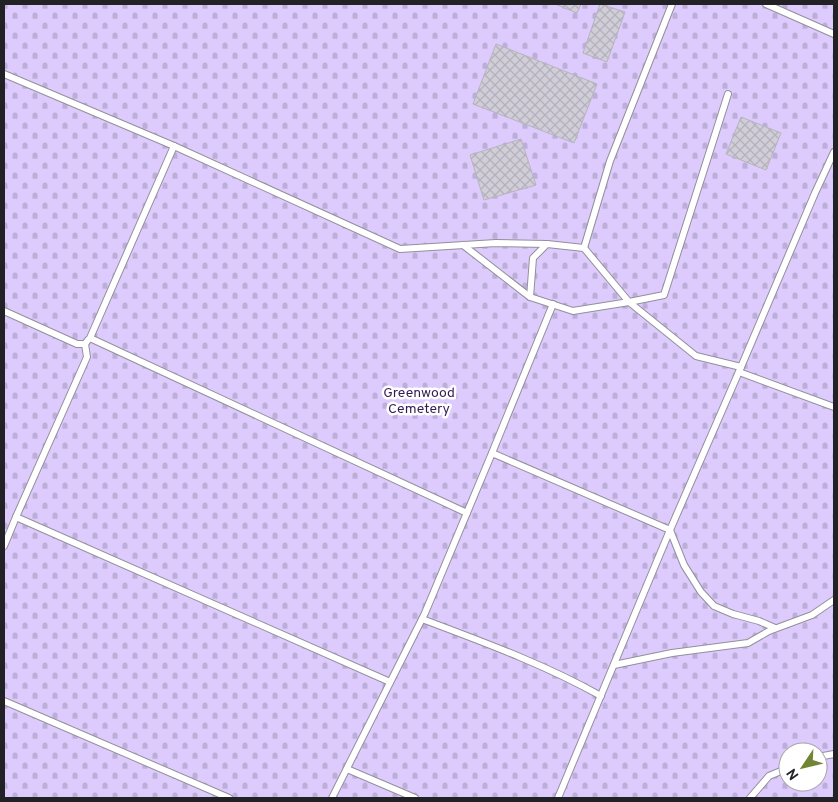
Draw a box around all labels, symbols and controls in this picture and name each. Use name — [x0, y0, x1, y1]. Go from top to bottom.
park label: Greenwood Cemetery — [383, 385, 455, 418]
north arrow — [778, 742, 828, 792]
text: N — [784, 765, 803, 783]

